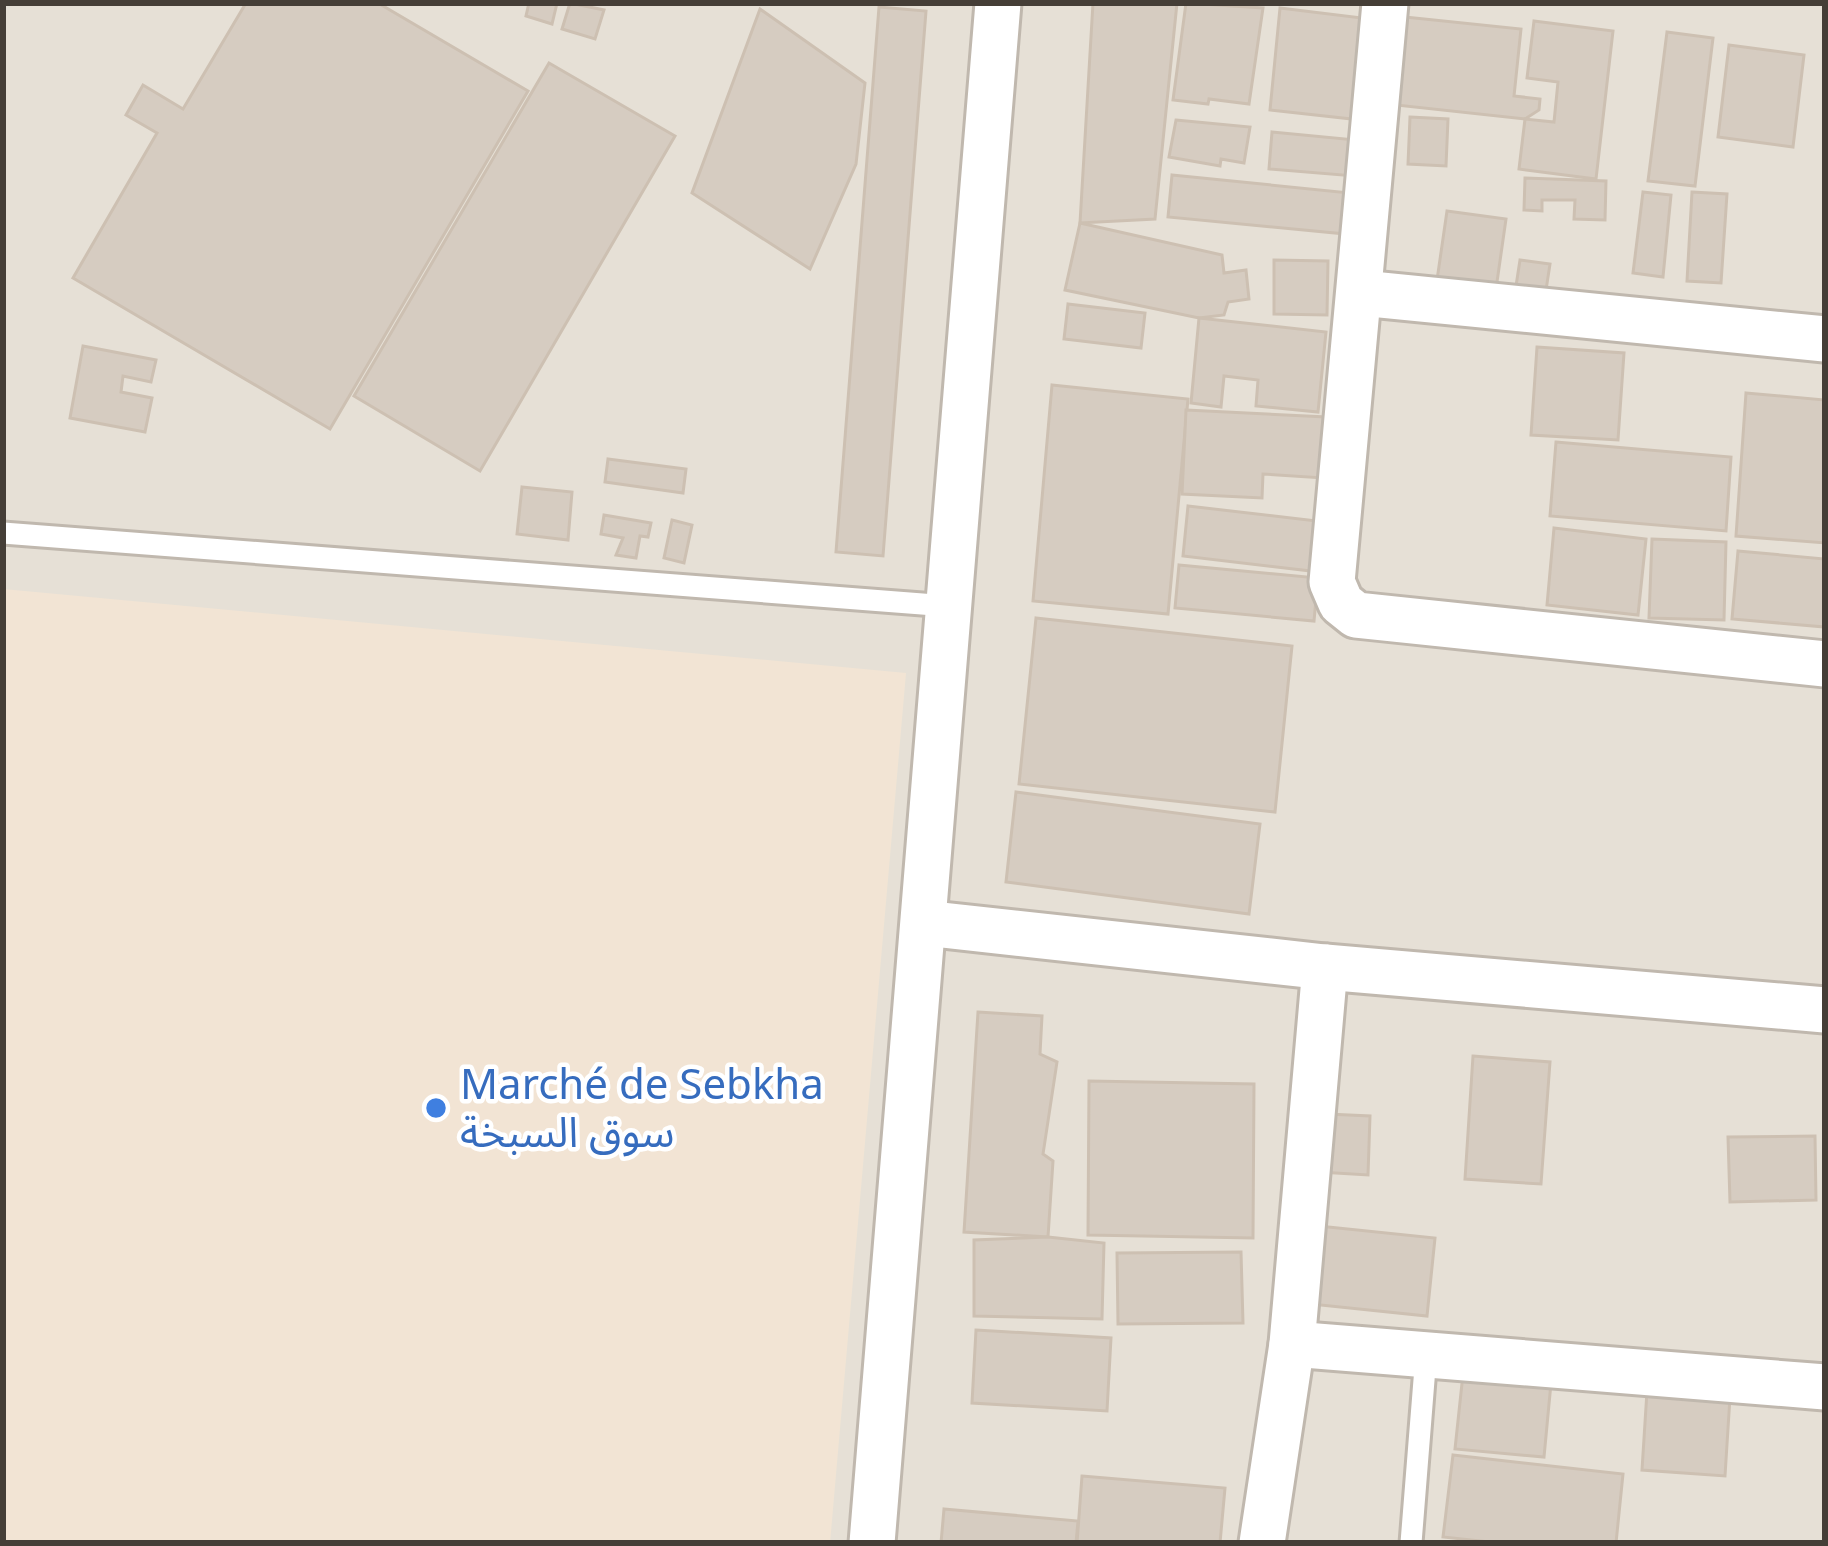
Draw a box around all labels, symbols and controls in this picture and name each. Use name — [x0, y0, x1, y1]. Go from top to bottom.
place label: Marché de Sebkha سوق السبخة — [460, 1054, 824, 1159]
marker: Marché de Sebkha سوق السبخة — [423, 1095, 449, 1121]

